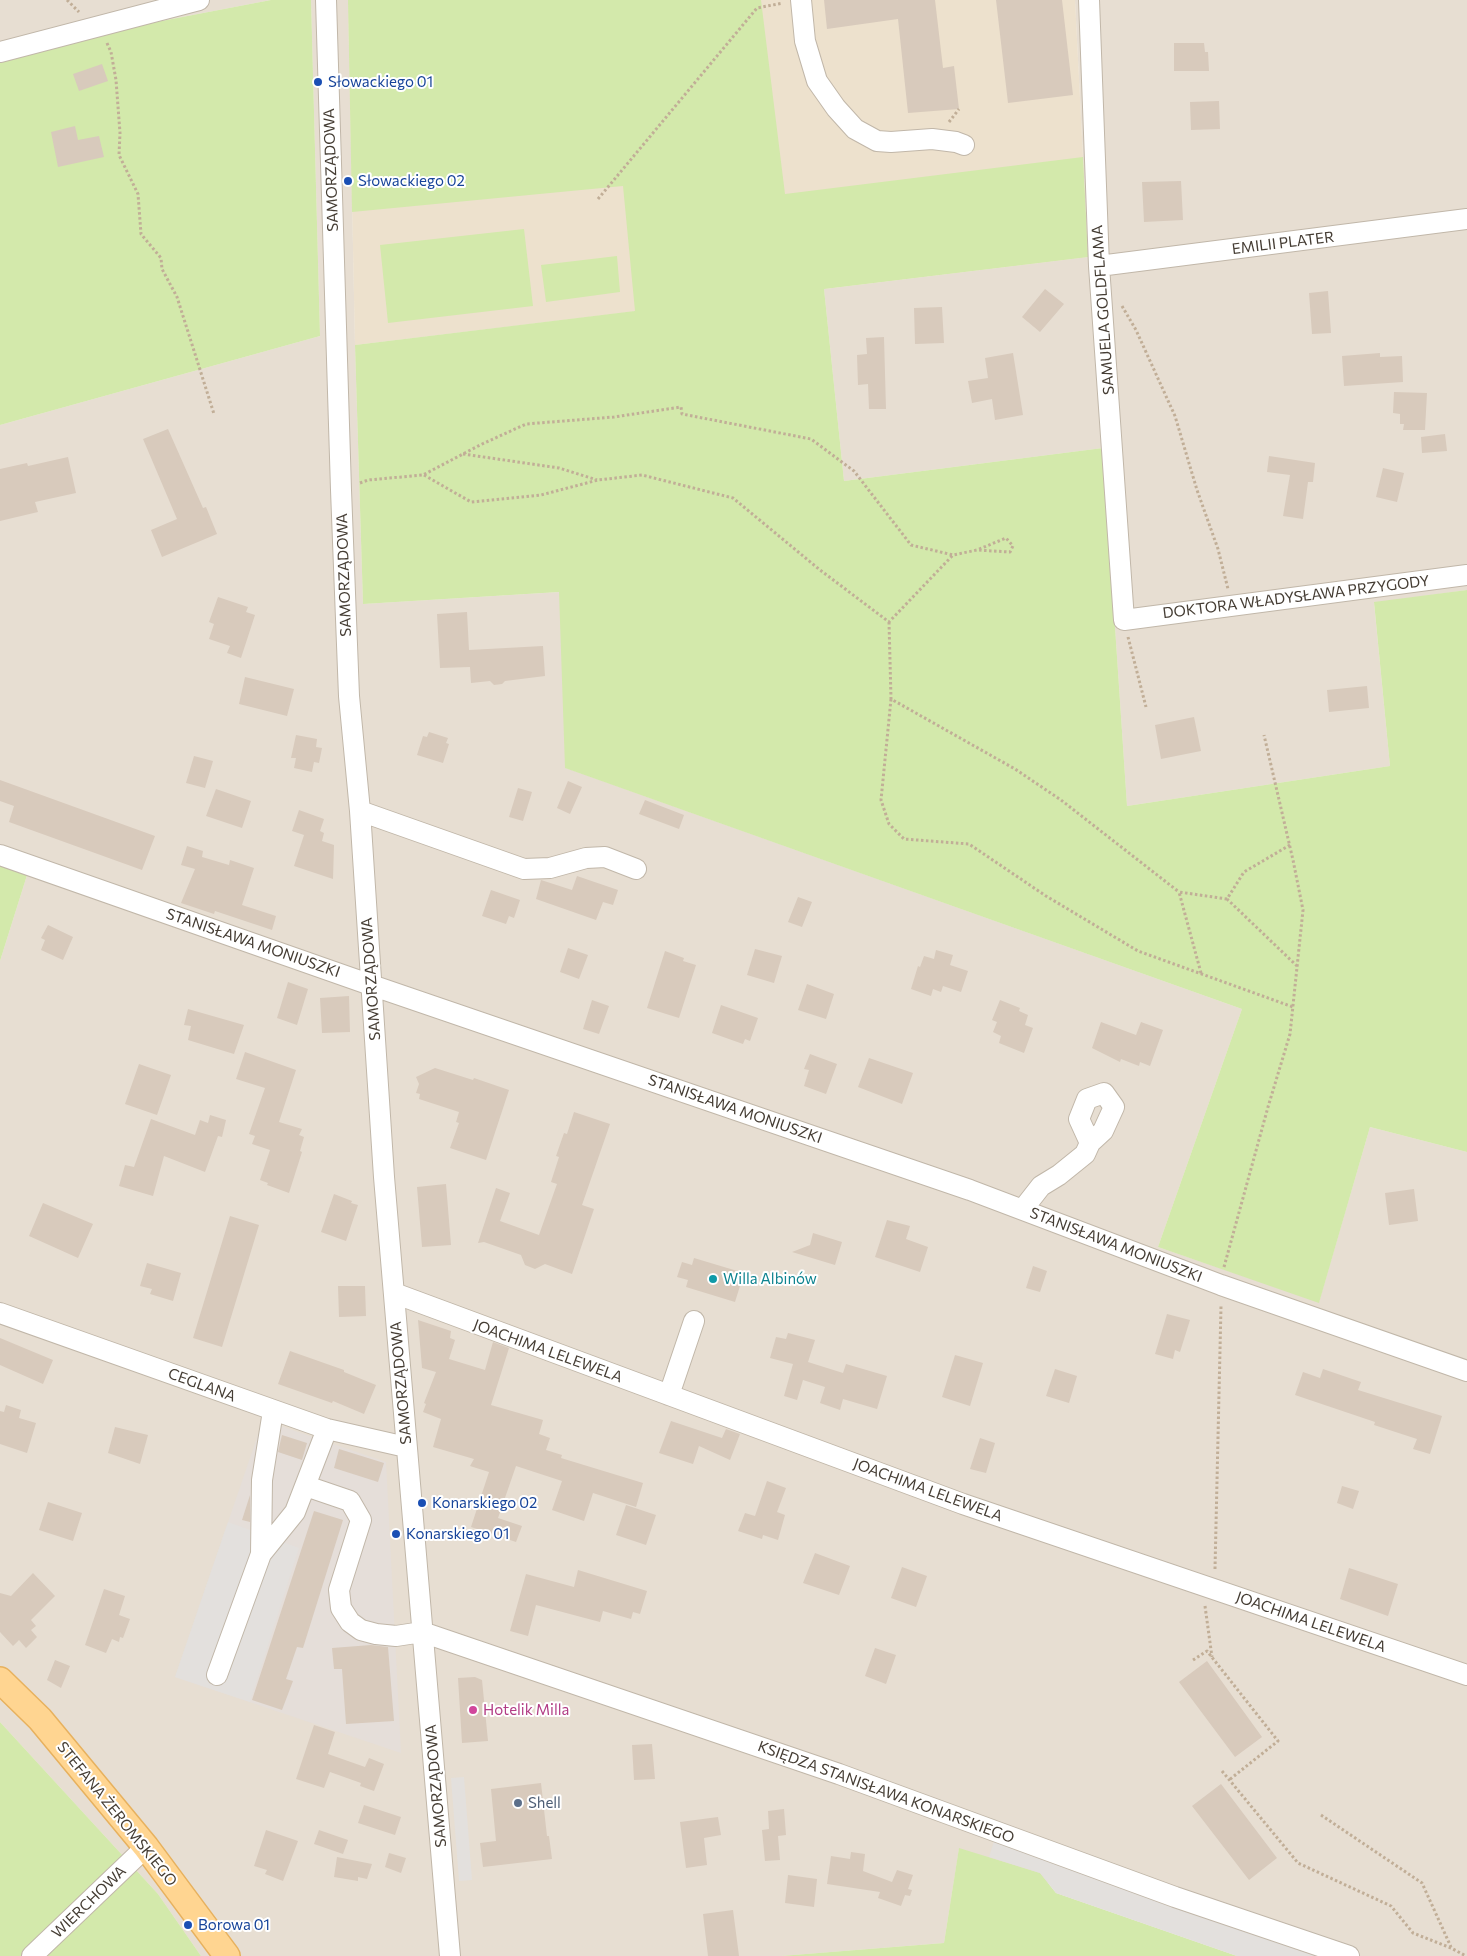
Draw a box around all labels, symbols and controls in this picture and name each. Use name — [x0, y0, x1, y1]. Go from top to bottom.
place label: Słowackiego 01 — [328, 73, 433, 91]
marker: Słowackiego 01 — [312, 76, 324, 88]
street label: SAMORZĄDOWA — [320, 108, 342, 232]
place label: Słowackiego 02 — [358, 172, 465, 190]
marker: Słowackiego 02 — [342, 175, 354, 187]
street label: SAMUELA GOLDFLAMA — [1088, 225, 1118, 395]
street label: EMILII PLATER — [1231, 228, 1335, 258]
street label: SAMORZĄDOWA — [333, 513, 355, 637]
street label: DOKTORA WŁADYSŁAWA PRZYGODY — [1162, 572, 1430, 622]
street label: STANISŁAWA MONIUSZKI — [164, 905, 342, 981]
street label: SAMORZĄDOWA — [358, 917, 384, 1041]
street label: STANISŁAWA MONIUSZKI — [646, 1071, 824, 1147]
street label: STANISŁAWA MONIUSZKI — [1027, 1204, 1205, 1286]
place label: Willa Albinów — [723, 1270, 817, 1288]
marker: Willa Albinów — [707, 1273, 719, 1285]
street label: JOACHIMA LELEWELA — [471, 1316, 625, 1386]
street label: SAMORZĄDOWA — [387, 1321, 415, 1445]
street label: CEGLANA — [166, 1364, 238, 1406]
street label: JOACHIMA LELEWELA — [851, 1455, 1005, 1525]
place label: Konarskiego 02 — [432, 1494, 537, 1512]
marker: Konarskiego 02 — [416, 1497, 428, 1509]
place label: Konarskiego 01 — [406, 1525, 509, 1543]
marker: Konarskiego 01 — [390, 1528, 402, 1540]
street label: JOACHIMA LELEWELA — [1234, 1588, 1388, 1656]
place label: Hotelik Milla — [483, 1701, 569, 1719]
marker: Hotelik Milla — [467, 1704, 479, 1716]
street label: SAMORZĄDOWA — [422, 1724, 450, 1848]
street label: KSIĘDZA STANISŁAWA KONARSKIEGO — [755, 1737, 1017, 1847]
street label: STEFANA ŻEROMSKIEGO — [53, 1738, 181, 1890]
place label: Shell — [528, 1794, 561, 1812]
marker: Shell — [512, 1797, 524, 1809]
street label: WIERCHOWA — [48, 1862, 130, 1942]
place label: Borowa 01 — [198, 1916, 270, 1934]
marker: Borowa 01 — [182, 1919, 194, 1931]

